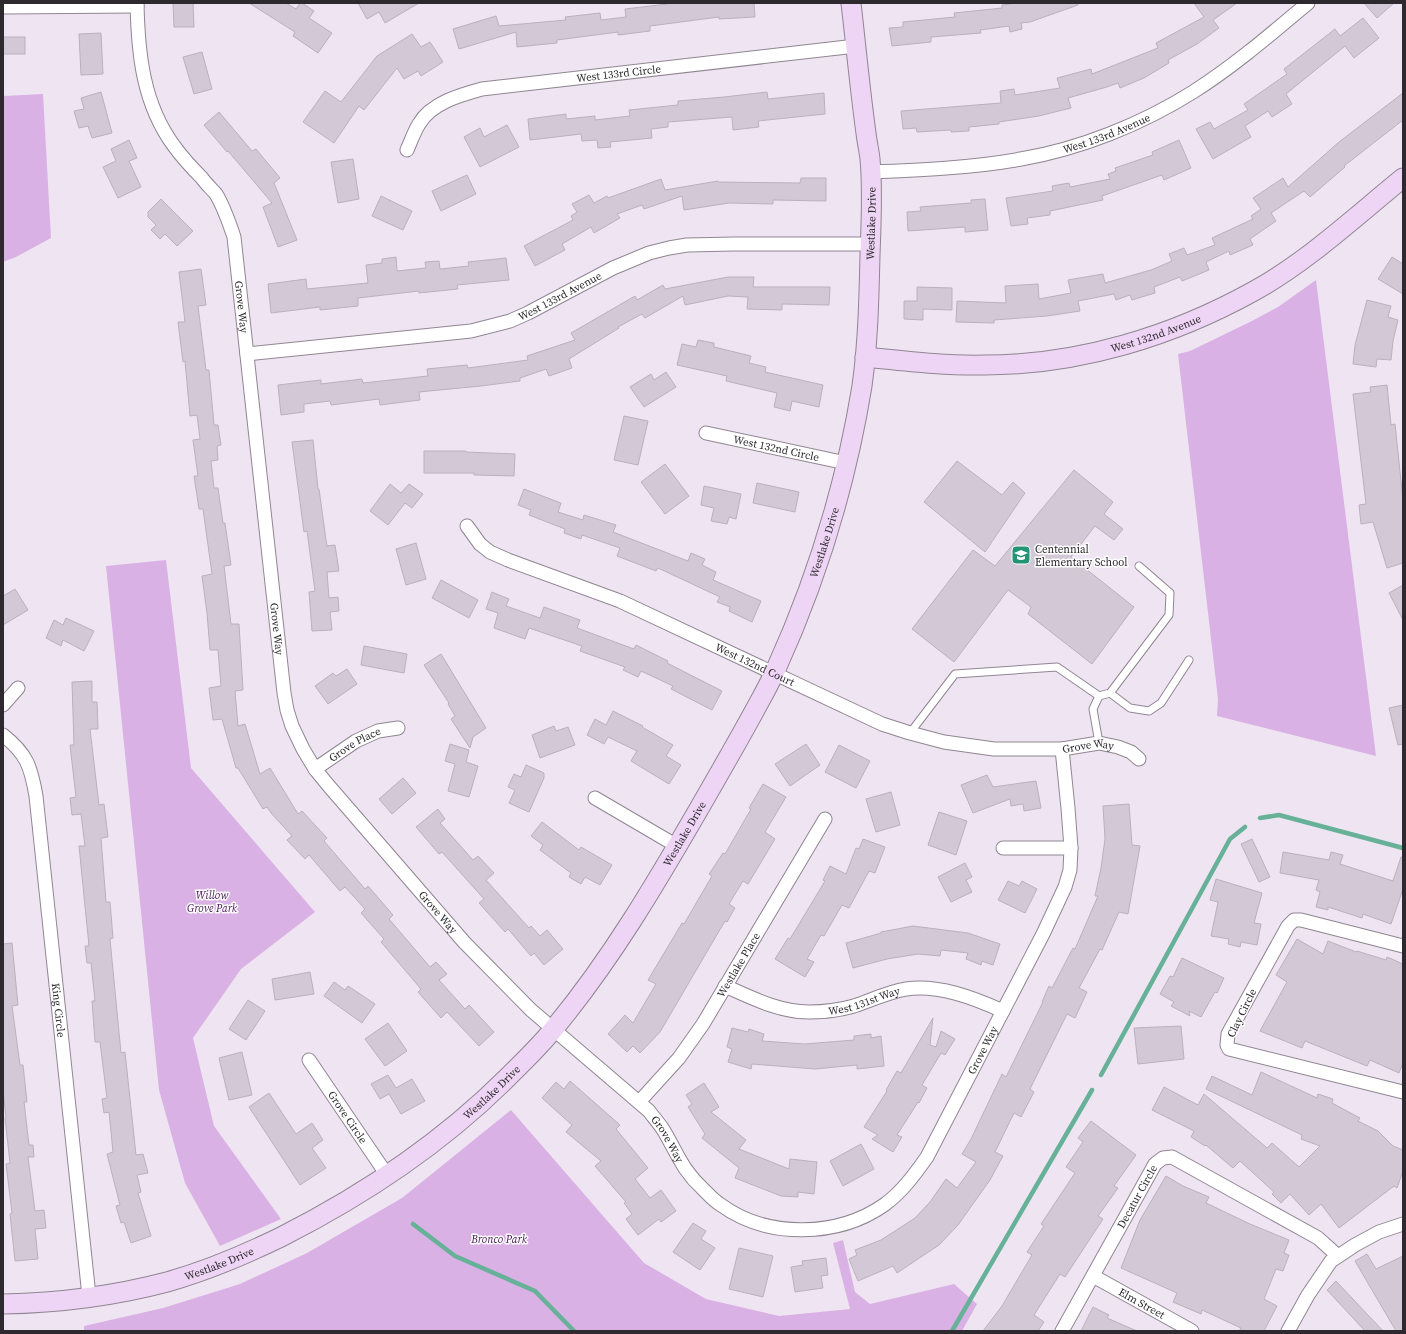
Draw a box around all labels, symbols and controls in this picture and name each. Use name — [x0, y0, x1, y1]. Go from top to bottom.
street label: West 133rd Circle — [575, 61, 662, 86]
street label: West 133rd Avenue — [1061, 109, 1153, 157]
street label: Westlake Drive — [862, 186, 879, 260]
street label: West 133rd Avenue — [515, 268, 604, 324]
street label: Grove Way — [231, 280, 252, 334]
street label: West 132nd Avenue — [1109, 311, 1204, 356]
street label: West 132nd Circle — [732, 432, 821, 465]
street label: Westlake Drive — [806, 505, 842, 580]
place label: Centennial Elementary School — [1035, 542, 1127, 570]
school or university icon: Centennial Elementary School — [1010, 544, 1032, 566]
street label: Grove Way — [267, 602, 287, 656]
street label: West 132nd Court — [713, 639, 797, 690]
street label: Grove Place — [326, 723, 383, 765]
street label: Grove Way — [1061, 735, 1116, 756]
street label: Westlake Drive — [659, 798, 710, 869]
street label: Grove Way — [415, 887, 461, 937]
park label: Willow Grove Park — [187, 888, 238, 916]
street label: Westlake Place — [713, 929, 764, 1000]
street label: King Circle — [48, 982, 69, 1038]
street label: West 131st Way — [827, 983, 902, 1018]
street label: Clay Circle — [1224, 986, 1260, 1040]
street label: Grove Way — [964, 1023, 1001, 1077]
street label: Westlake Drive — [460, 1061, 524, 1123]
street label: Grove Circle — [325, 1088, 371, 1147]
street label: Grove Way — [648, 1112, 687, 1165]
street label: Decatur Circle — [1113, 1162, 1161, 1231]
park label: Bronco Park — [470, 1232, 528, 1247]
street label: Westlake Drive — [182, 1243, 256, 1284]
street label: Elm Street — [1116, 1284, 1168, 1322]

